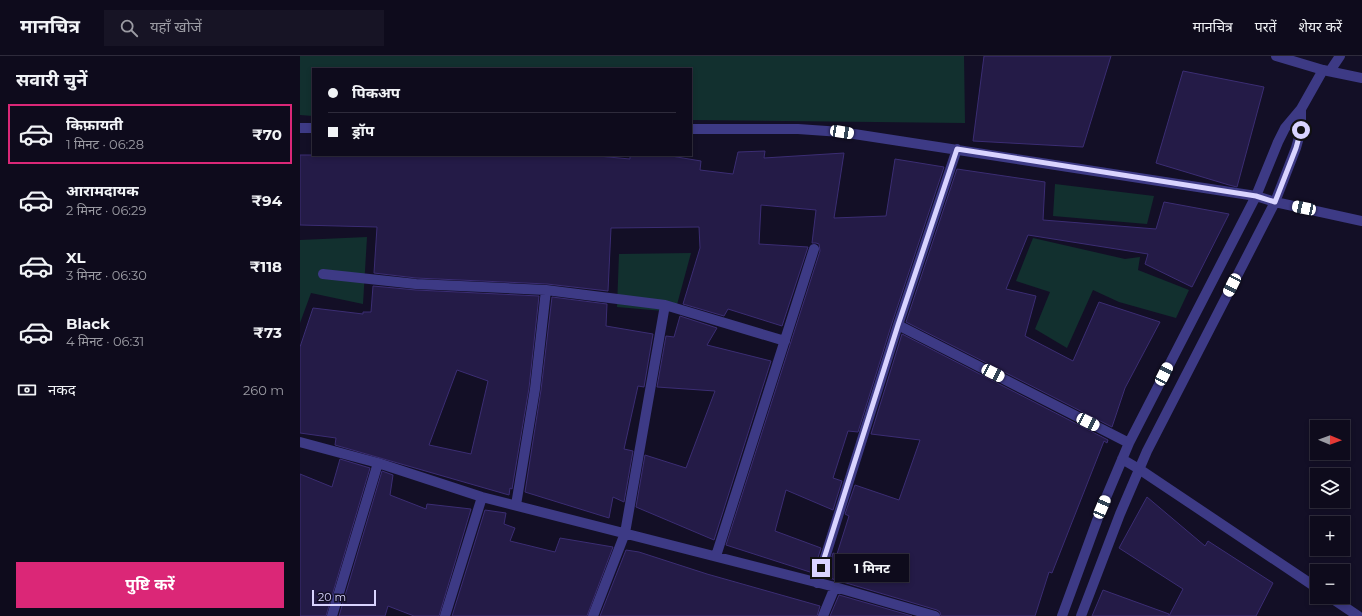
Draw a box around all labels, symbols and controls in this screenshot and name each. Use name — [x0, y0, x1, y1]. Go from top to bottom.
search box — [104, 10, 384, 46]
text: मानचित्र — [20, 15, 80, 38]
icon: search — [118, 17, 140, 39]
text: यहाँ खोजें — [150, 17, 202, 36]
text: मानचित्र — [1193, 18, 1233, 36]
text: परतें — [1255, 18, 1276, 36]
text: शेयर करें — [1298, 18, 1342, 36]
text: सवारी चुनें — [16, 69, 87, 91]
text: पिकअप — [352, 83, 400, 102]
text: किफ़ायती — [66, 115, 123, 134]
icon: car — [18, 116, 54, 152]
text: ड्रॉप — [352, 121, 374, 140]
route start — [1292, 121, 1310, 139]
car — [829, 124, 855, 140]
text: ₹70 — [252, 125, 282, 144]
text: 1 मिनट · 06:28 — [66, 136, 144, 152]
text: आरामदायक — [66, 181, 139, 200]
icon: car — [18, 182, 54, 218]
text: ₹94 — [251, 191, 282, 210]
car — [1291, 200, 1317, 216]
text: 2 मिनट · 06:29 — [66, 202, 146, 218]
icon: car — [18, 248, 54, 284]
text: XL — [66, 248, 85, 267]
text: ₹118 — [249, 257, 282, 276]
text: 3 मिनट · 06:30 — [66, 267, 147, 283]
car — [1221, 272, 1243, 298]
icon: car — [18, 314, 54, 350]
text: Black — [66, 314, 110, 333]
text: ₹73 — [253, 323, 282, 342]
text: 4 मिनट · 06:31 — [66, 333, 144, 349]
car — [1153, 361, 1175, 387]
car — [980, 362, 1006, 384]
icon: cash — [16, 379, 38, 401]
text: नकद — [48, 380, 76, 399]
text: 260 m — [243, 382, 284, 398]
car — [1075, 411, 1101, 433]
north arrow — [1310, 420, 1350, 460]
map controls — [1310, 420, 1350, 604]
button: layers — [1310, 468, 1350, 508]
car — [1092, 494, 1112, 520]
button: + — [1310, 516, 1350, 556]
callout: 1 मिनट — [835, 554, 909, 582]
route end — [812, 559, 830, 577]
text: 1 मिनट — [854, 560, 890, 576]
button: पुष्टि करें — [16, 562, 284, 608]
button: − — [1310, 564, 1350, 604]
scale bar — [312, 588, 376, 607]
text: 20 m — [318, 590, 346, 604]

